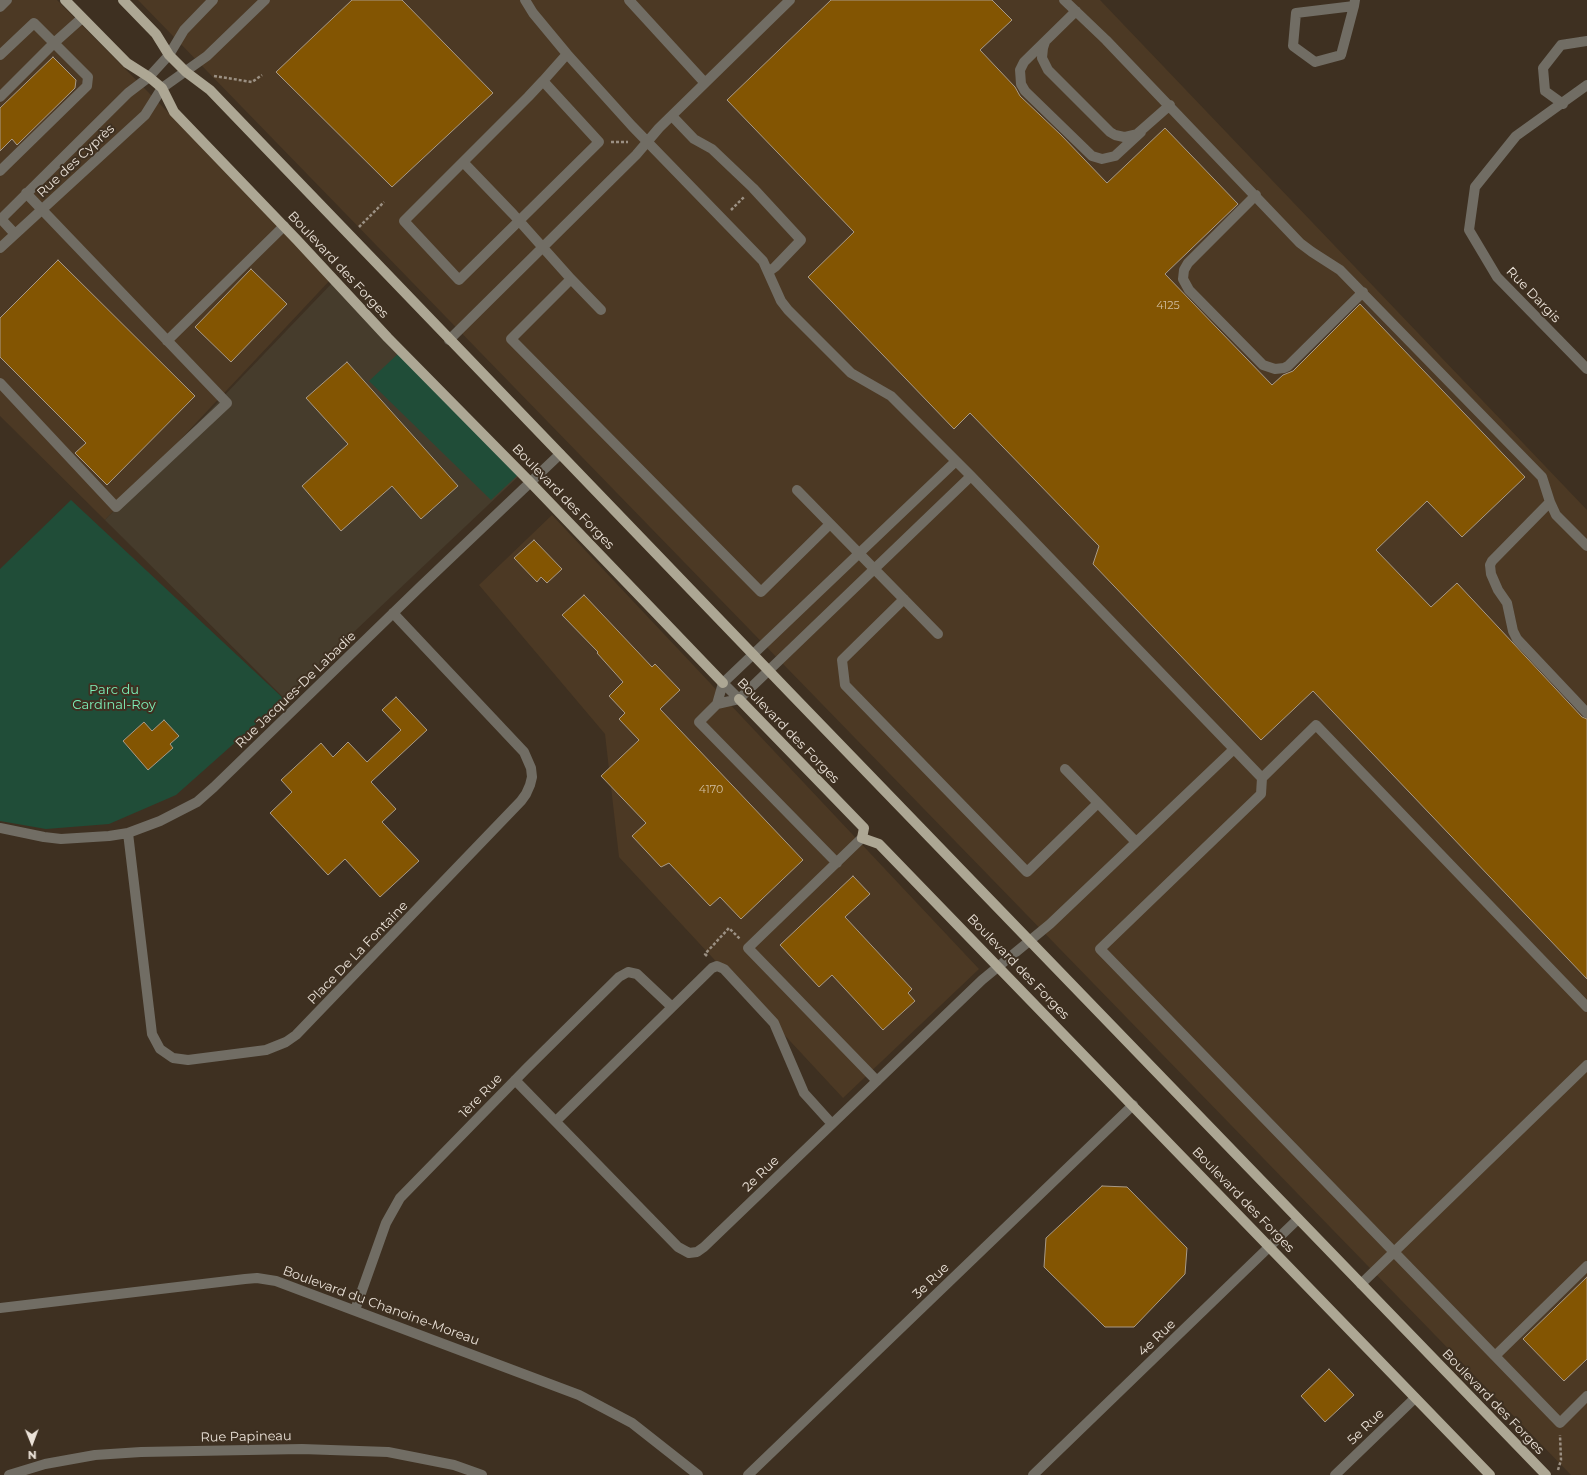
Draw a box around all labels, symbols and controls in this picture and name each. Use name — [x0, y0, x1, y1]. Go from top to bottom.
street label: Rue des Cyprès — [34, 121, 118, 201]
street label: Boulevard des Forges — [284, 208, 392, 322]
street label: Rue Dargis — [1503, 264, 1563, 326]
house number: 4125 — [1156, 299, 1180, 313]
street label: Boulevard des Forges — [509, 441, 617, 553]
street label: Rue Jacques-De Labadie — [233, 628, 359, 752]
street label: Boulevard des Forges — [734, 675, 842, 787]
park label: Parc du Cardinal-Roy — [72, 682, 156, 713]
house number: 4170 — [699, 783, 723, 797]
street label: Place De La Fontaine — [305, 898, 411, 1008]
street label: Boulevard des Forges — [964, 911, 1072, 1023]
street label: 1ère Rue — [456, 1071, 506, 1121]
street label: Boulevard des Forges — [1189, 1144, 1297, 1256]
street label: 2e Rue — [740, 1153, 782, 1195]
street label: 3e Rue — [910, 1260, 952, 1302]
street label: Boulevard du Chanoine-Moreau — [281, 1263, 481, 1349]
street label: 4e Rue — [1135, 1316, 1179, 1360]
street label: Boulevard des Forges — [1439, 1346, 1547, 1458]
street label: 5e Rue — [1345, 1406, 1387, 1448]
north arrow — [12, 1423, 52, 1463]
street label: Rue Papineau — [200, 1428, 292, 1446]
text: N — [28, 1448, 37, 1462]

